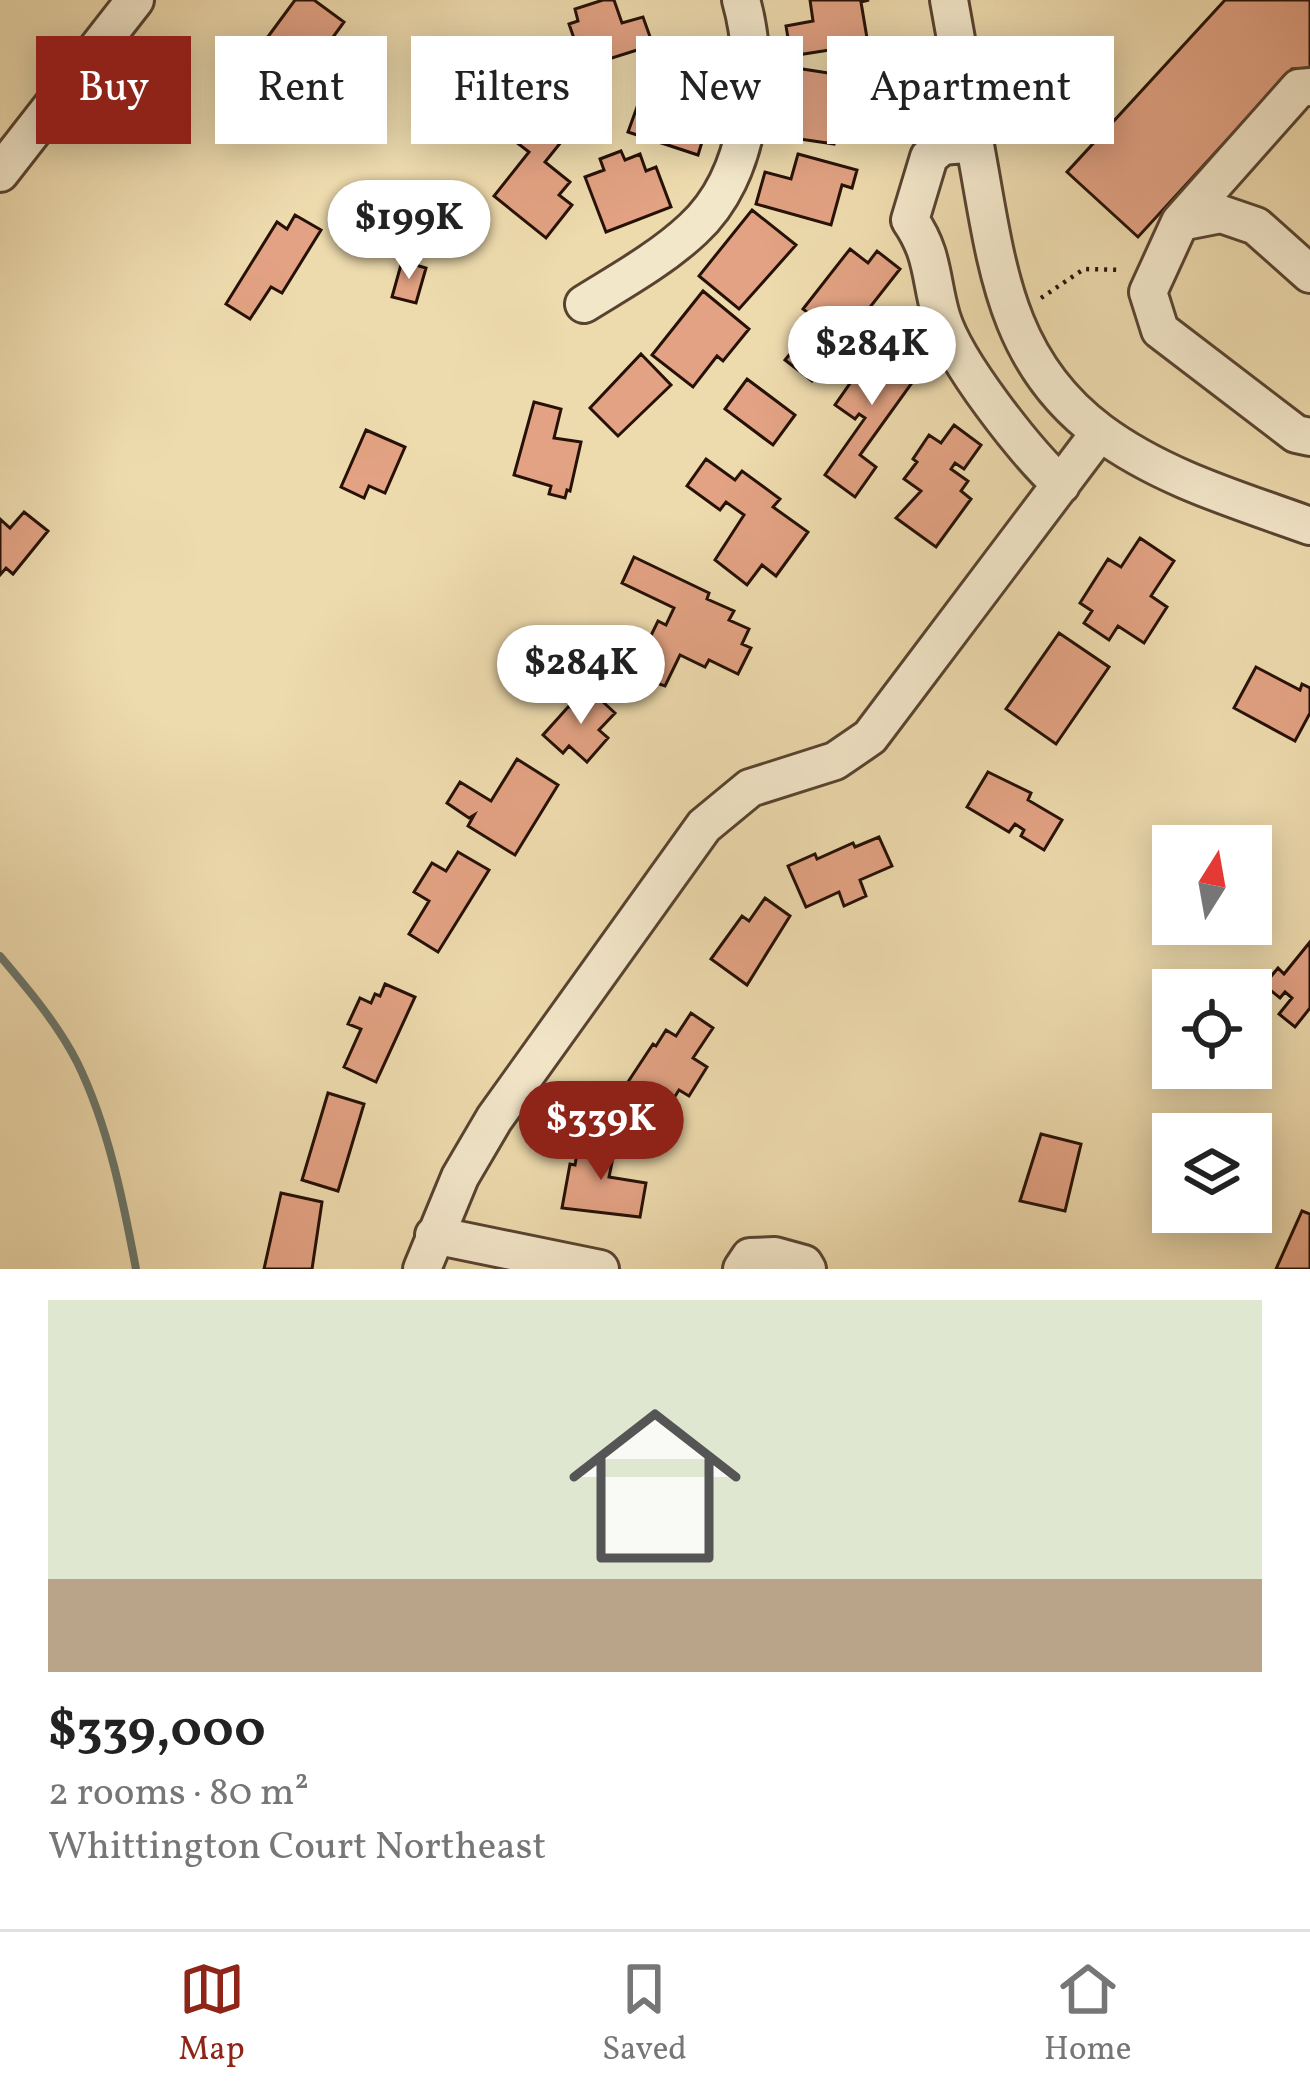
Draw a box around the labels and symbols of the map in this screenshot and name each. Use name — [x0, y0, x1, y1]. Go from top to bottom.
pin: $199K — [325, 180, 493, 282]
pin: $284K — [788, 306, 956, 408]
pin: $284K — [497, 625, 665, 727]
north arrow — [1152, 825, 1272, 945]
pin: $339K — [517, 1081, 685, 1183]

